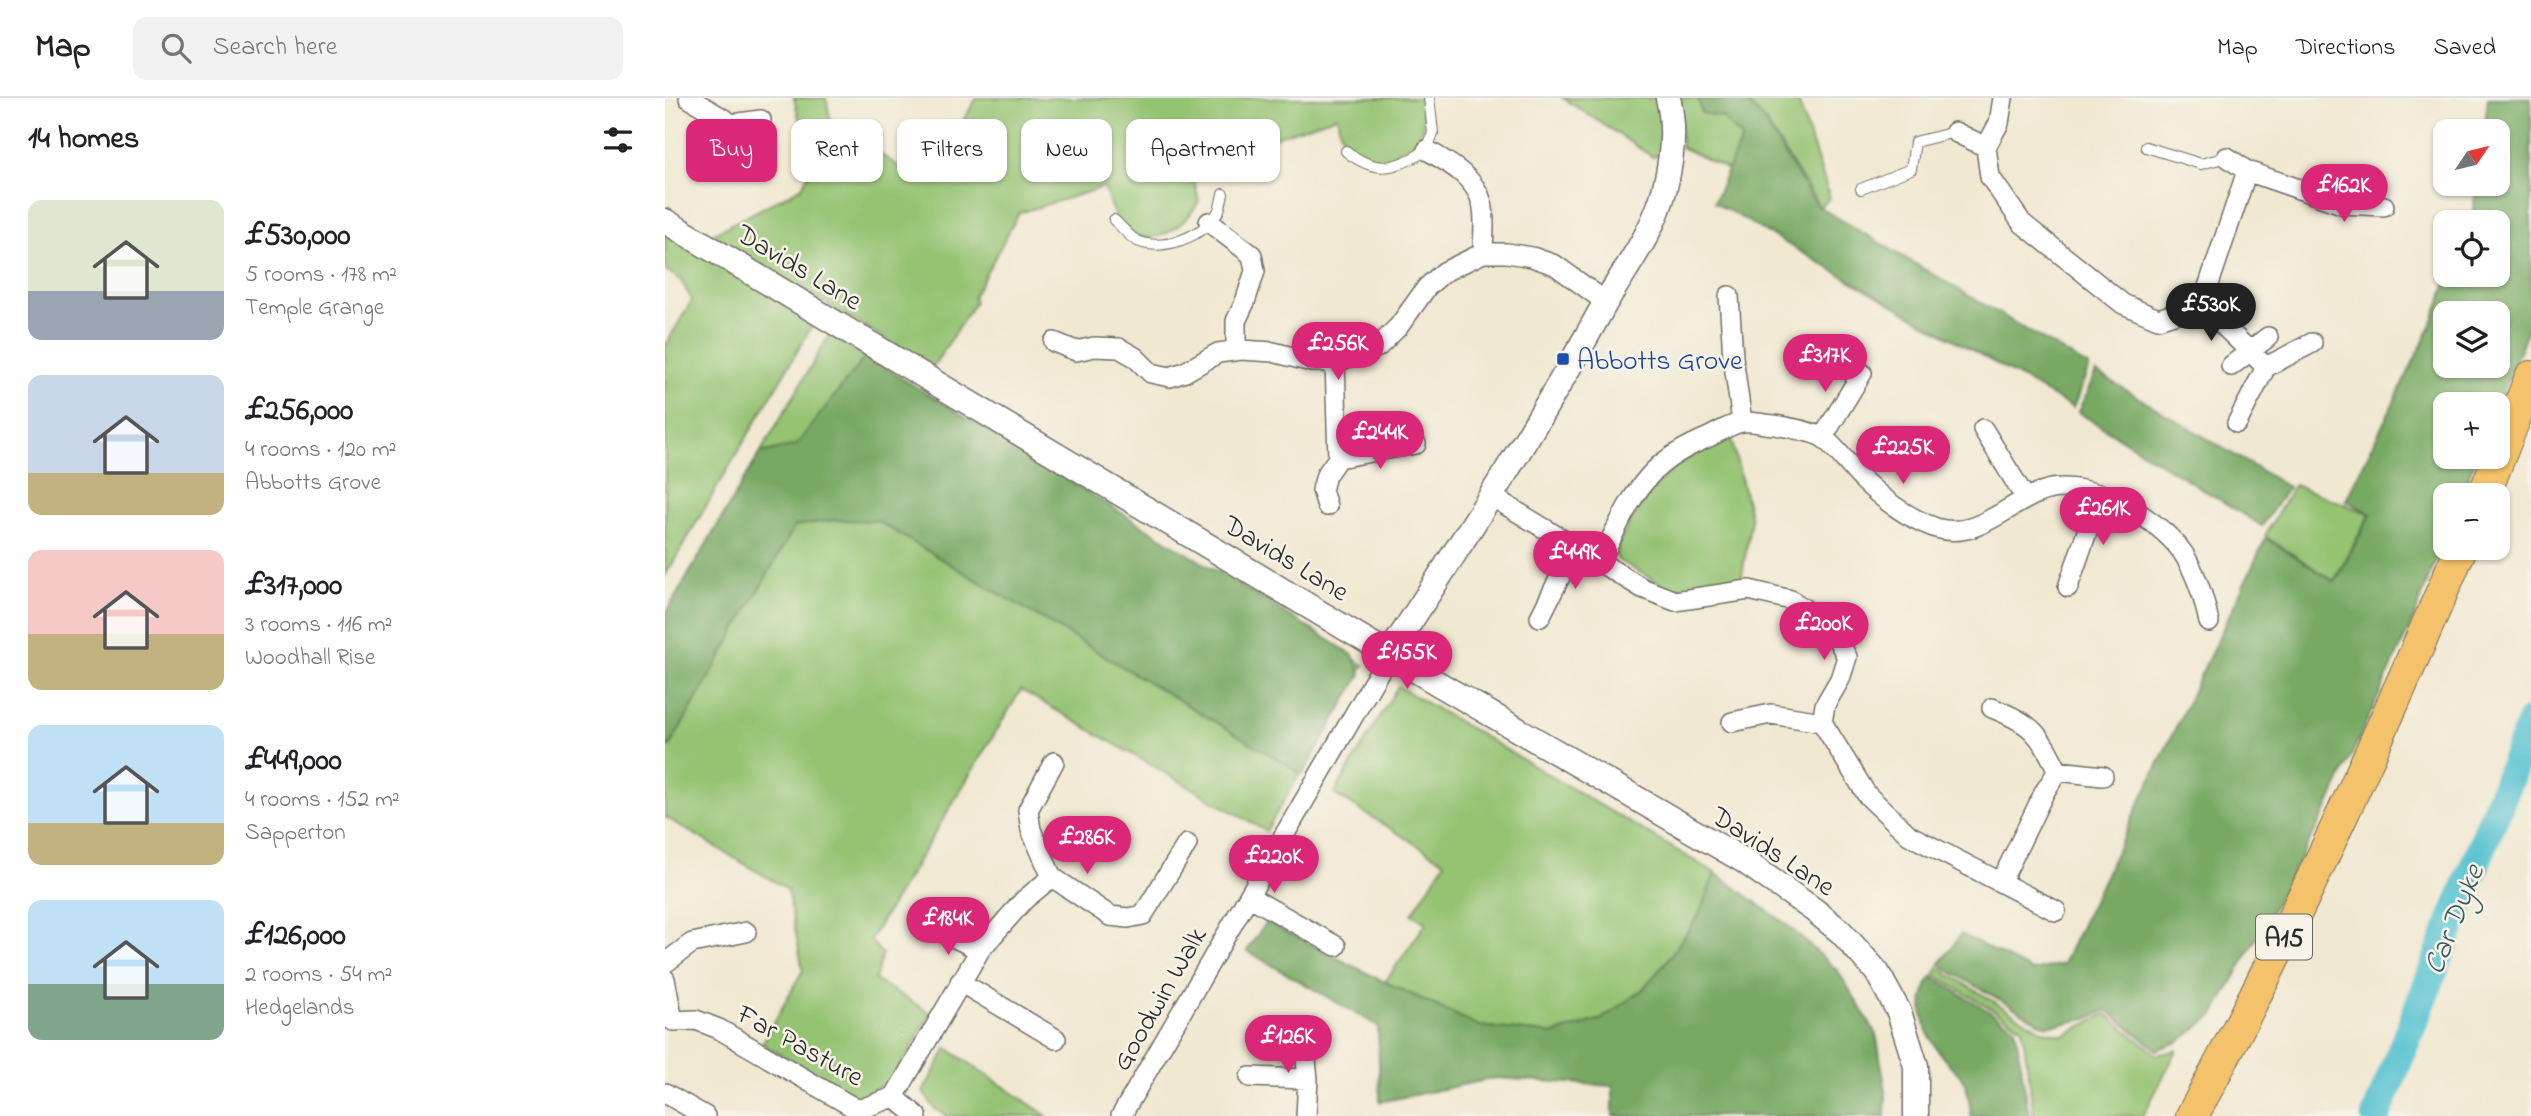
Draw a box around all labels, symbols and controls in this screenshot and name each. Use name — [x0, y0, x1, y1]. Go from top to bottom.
search box — [133, 17, 623, 80]
text: Map — [35, 24, 91, 72]
icon: search — [157, 29, 195, 67]
text: Search here — [213, 29, 337, 67]
text: Map — [2217, 31, 2258, 66]
text: Directions — [2296, 31, 2395, 66]
text: Saved — [2433, 31, 2496, 66]
text: 14 homes — [28, 118, 139, 162]
chip: Buy — [686, 119, 777, 182]
chip: Rent — [791, 119, 883, 182]
chip: Filters — [897, 119, 1007, 182]
chip: New — [1021, 119, 1112, 182]
chip: Apartment — [1126, 119, 1280, 182]
north arrow — [2433, 119, 2509, 196]
map controls — [2433, 119, 2510, 560]
icon: filters — [599, 121, 637, 159]
pin: £162K — [2295, 164, 2393, 224]
text: £162K — [2317, 170, 2371, 203]
button: locate — [2433, 210, 2510, 287]
text: £530,000 — [245, 215, 350, 259]
street label: Davids Lane — [727, 215, 869, 323]
icon: home — [84, 228, 168, 312]
text: 5 rooms · 178 m² — [245, 259, 397, 292]
pin: £530K — [2162, 284, 2260, 343]
text: £530K — [2182, 289, 2240, 322]
text: Temple Grange — [245, 292, 384, 325]
button: layers — [2433, 301, 2510, 378]
pin: £256K — [1289, 322, 1387, 382]
text: £256K — [1308, 328, 1368, 361]
pin: £317K — [1776, 334, 1874, 394]
text: £317K — [1799, 340, 1851, 373]
place label: Abbotts Grove — [1577, 342, 1743, 383]
marker: Abbotts Grove — [1555, 351, 1571, 367]
text: £256,000 — [245, 390, 353, 434]
button: + — [2433, 392, 2510, 469]
icon: home — [84, 403, 168, 487]
pin: £244K — [1331, 412, 1429, 471]
text: £244K — [1352, 417, 1408, 450]
pin: £225K — [1854, 426, 1952, 486]
text: £225K — [1872, 432, 1934, 465]
text: 4 rooms · 120 m² — [245, 434, 396, 467]
text: Abbotts Grove — [245, 467, 381, 500]
button: − — [2433, 483, 2510, 560]
pin: £261K — [2054, 488, 2152, 547]
text: £261K — [2076, 493, 2130, 526]
street label: Davids Lane — [1214, 506, 1356, 614]
pin: £449K — [1526, 532, 1624, 591]
text: £449K — [1549, 537, 1601, 570]
text: £317,000 — [245, 565, 342, 609]
icon: home — [84, 578, 168, 662]
pin: £200K — [1775, 602, 1873, 662]
text: £200K — [1796, 608, 1852, 641]
text: 3 rooms · 116 m² — [245, 609, 392, 642]
pin: £155K — [1358, 632, 1456, 691]
text: £155K — [1377, 637, 1437, 670]
text: Woodhall Rise — [245, 642, 375, 675]
text: £449,000 — [245, 740, 342, 784]
icon: home — [84, 753, 168, 837]
text: 4 rooms · 152 m² — [245, 784, 400, 817]
street label: Davids Lane — [1701, 797, 1842, 909]
pin: £286K — [1038, 816, 1136, 876]
text: Sapperton — [245, 817, 346, 850]
text: £286K — [1059, 822, 1115, 855]
pin: £220K — [1225, 836, 1323, 895]
text: £220K — [1245, 841, 1303, 874]
water label: Car Dyke — [2414, 857, 2498, 982]
pin: £184K — [899, 898, 997, 957]
text: £184K — [922, 903, 974, 936]
text: £126,000 — [245, 915, 346, 959]
road number: A15 — [2256, 915, 2312, 960]
street label: Goodwin Walk — [1103, 919, 1219, 1079]
icon: home — [84, 928, 168, 1012]
text: 2 rooms · 54 m² — [245, 959, 392, 992]
text: Hedgelands — [245, 992, 355, 1025]
street label: Far Pasture — [728, 995, 871, 1099]
pin: £126K — [1239, 1016, 1337, 1075]
text: £126K — [1261, 1021, 1315, 1054]

